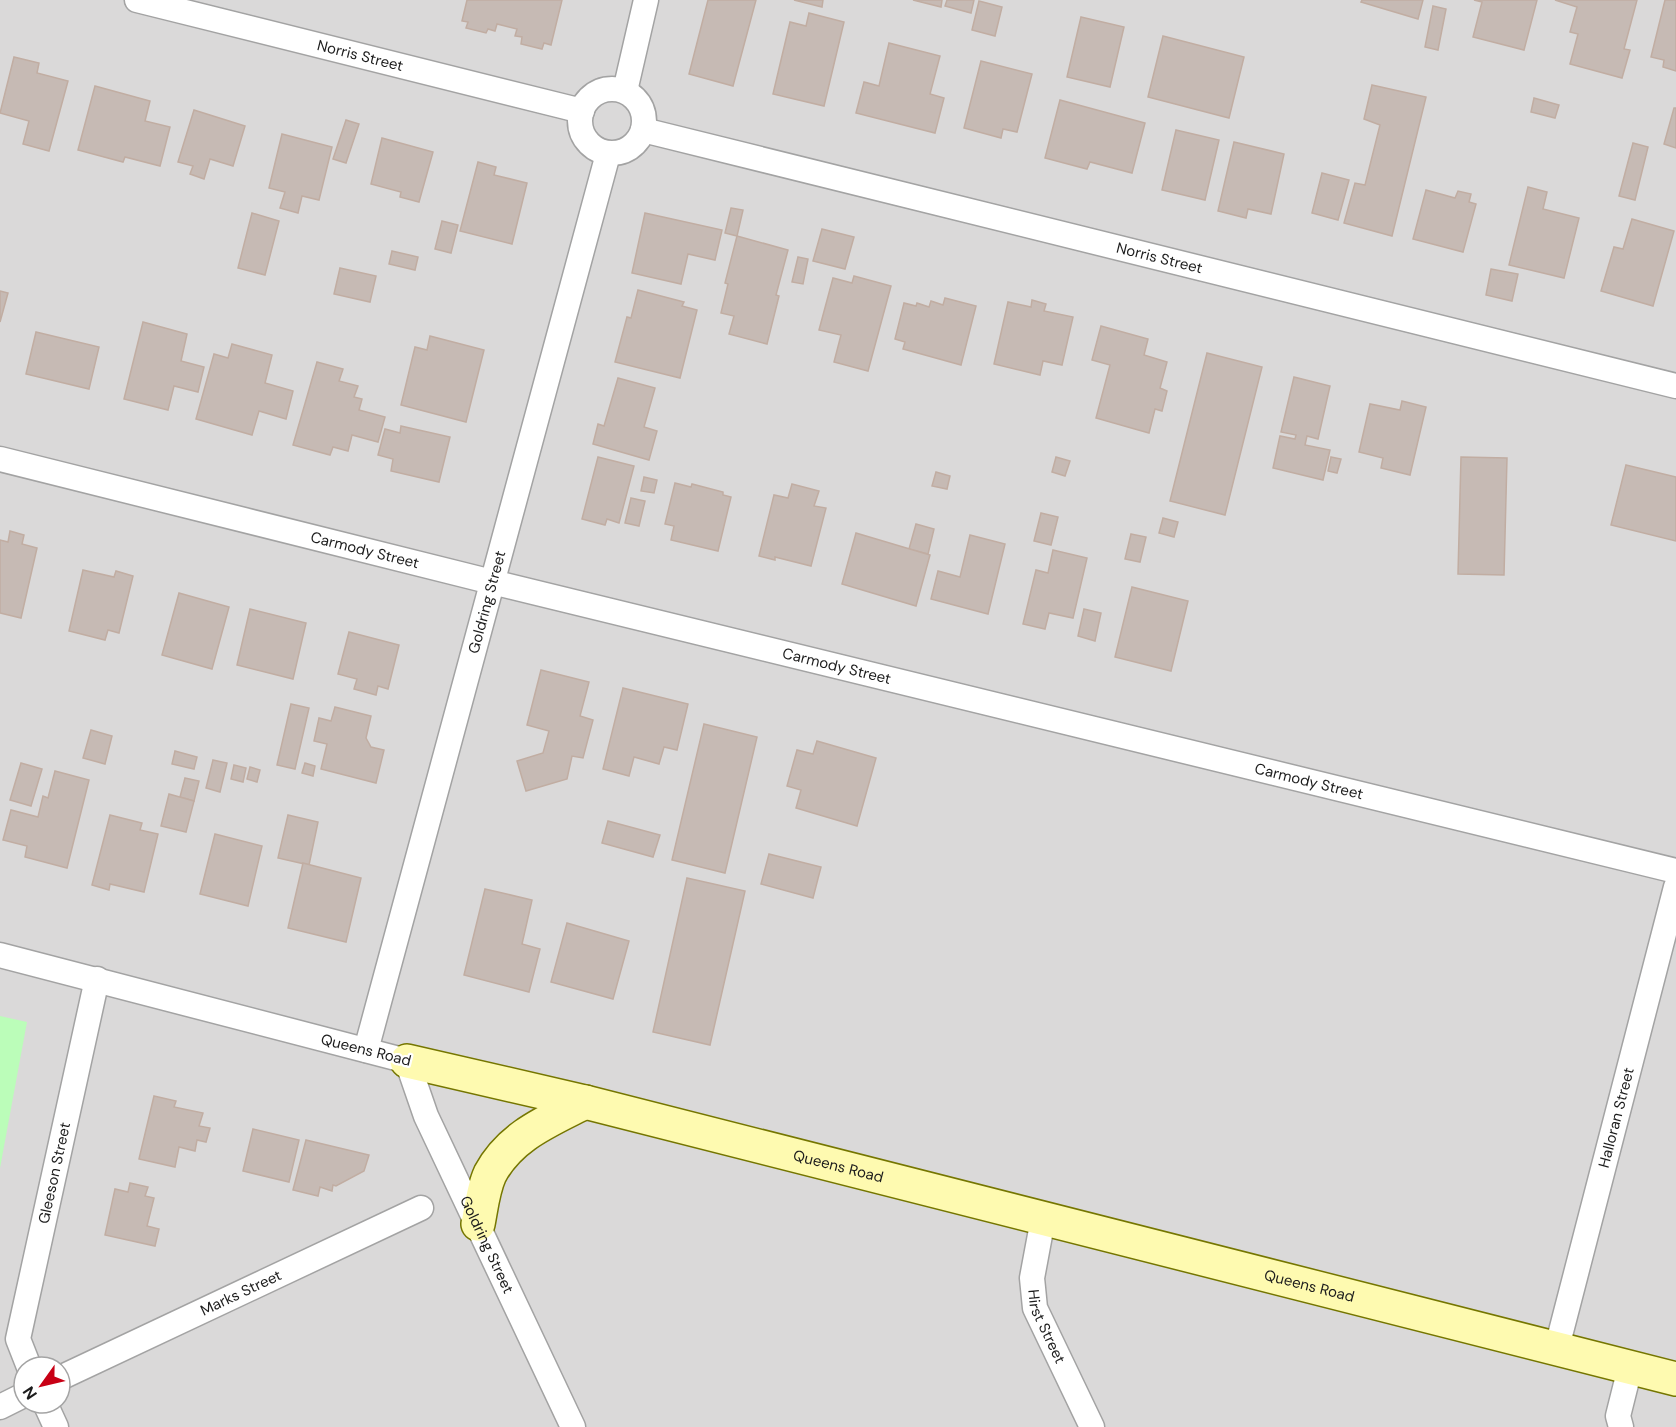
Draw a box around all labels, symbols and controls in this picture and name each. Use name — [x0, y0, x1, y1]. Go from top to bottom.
street label: Norris Street — [315, 35, 405, 76]
street label: Norris Street — [1114, 238, 1205, 278]
street label: Carmody Street — [308, 527, 421, 573]
street label: Goldring Street — [464, 548, 510, 656]
street label: Carmody Street — [780, 643, 893, 689]
street label: Carmody Street — [1253, 759, 1365, 804]
street label: Queens Road — [319, 1029, 413, 1071]
street label: Halloran Street — [1594, 1065, 1639, 1170]
street label: Gleeson Street — [34, 1120, 75, 1226]
street label: Queens Road — [791, 1145, 886, 1187]
street label: Goldring Street — [455, 1193, 518, 1297]
street label: Marks Street — [197, 1265, 285, 1320]
street label: Queens Road — [1262, 1265, 1357, 1307]
street label: Hirst Street — [1023, 1288, 1070, 1367]
north arrow — [12, 1355, 72, 1415]
text: N — [18, 1382, 42, 1404]

